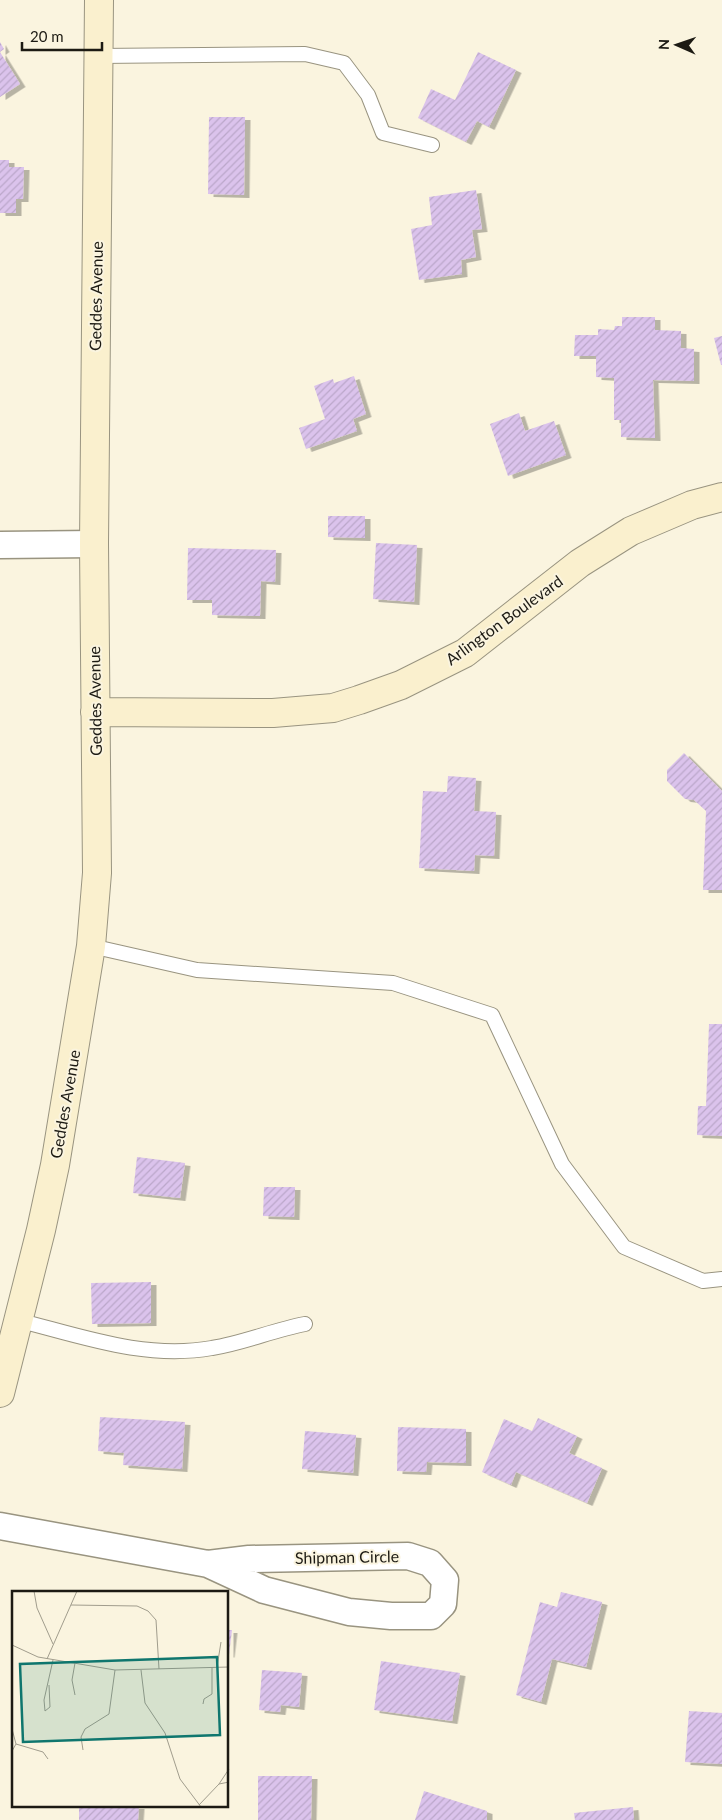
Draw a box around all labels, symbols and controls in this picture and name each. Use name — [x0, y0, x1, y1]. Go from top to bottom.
scale bar — [22, 20, 102, 52]
north arrow — [652, 20, 702, 70]
text: 20 m — [30, 27, 64, 45]
text: N — [655, 39, 672, 50]
street label: Geddes Avenue — [85, 241, 106, 351]
street label: Arlington Boulevard — [441, 571, 566, 668]
street label: Geddes Avenue — [84, 646, 105, 756]
street label: Geddes Avenue — [46, 1048, 83, 1160]
street label: Shipman Circle — [295, 1546, 399, 1567]
inset map — [12, 1591, 229, 1808]

